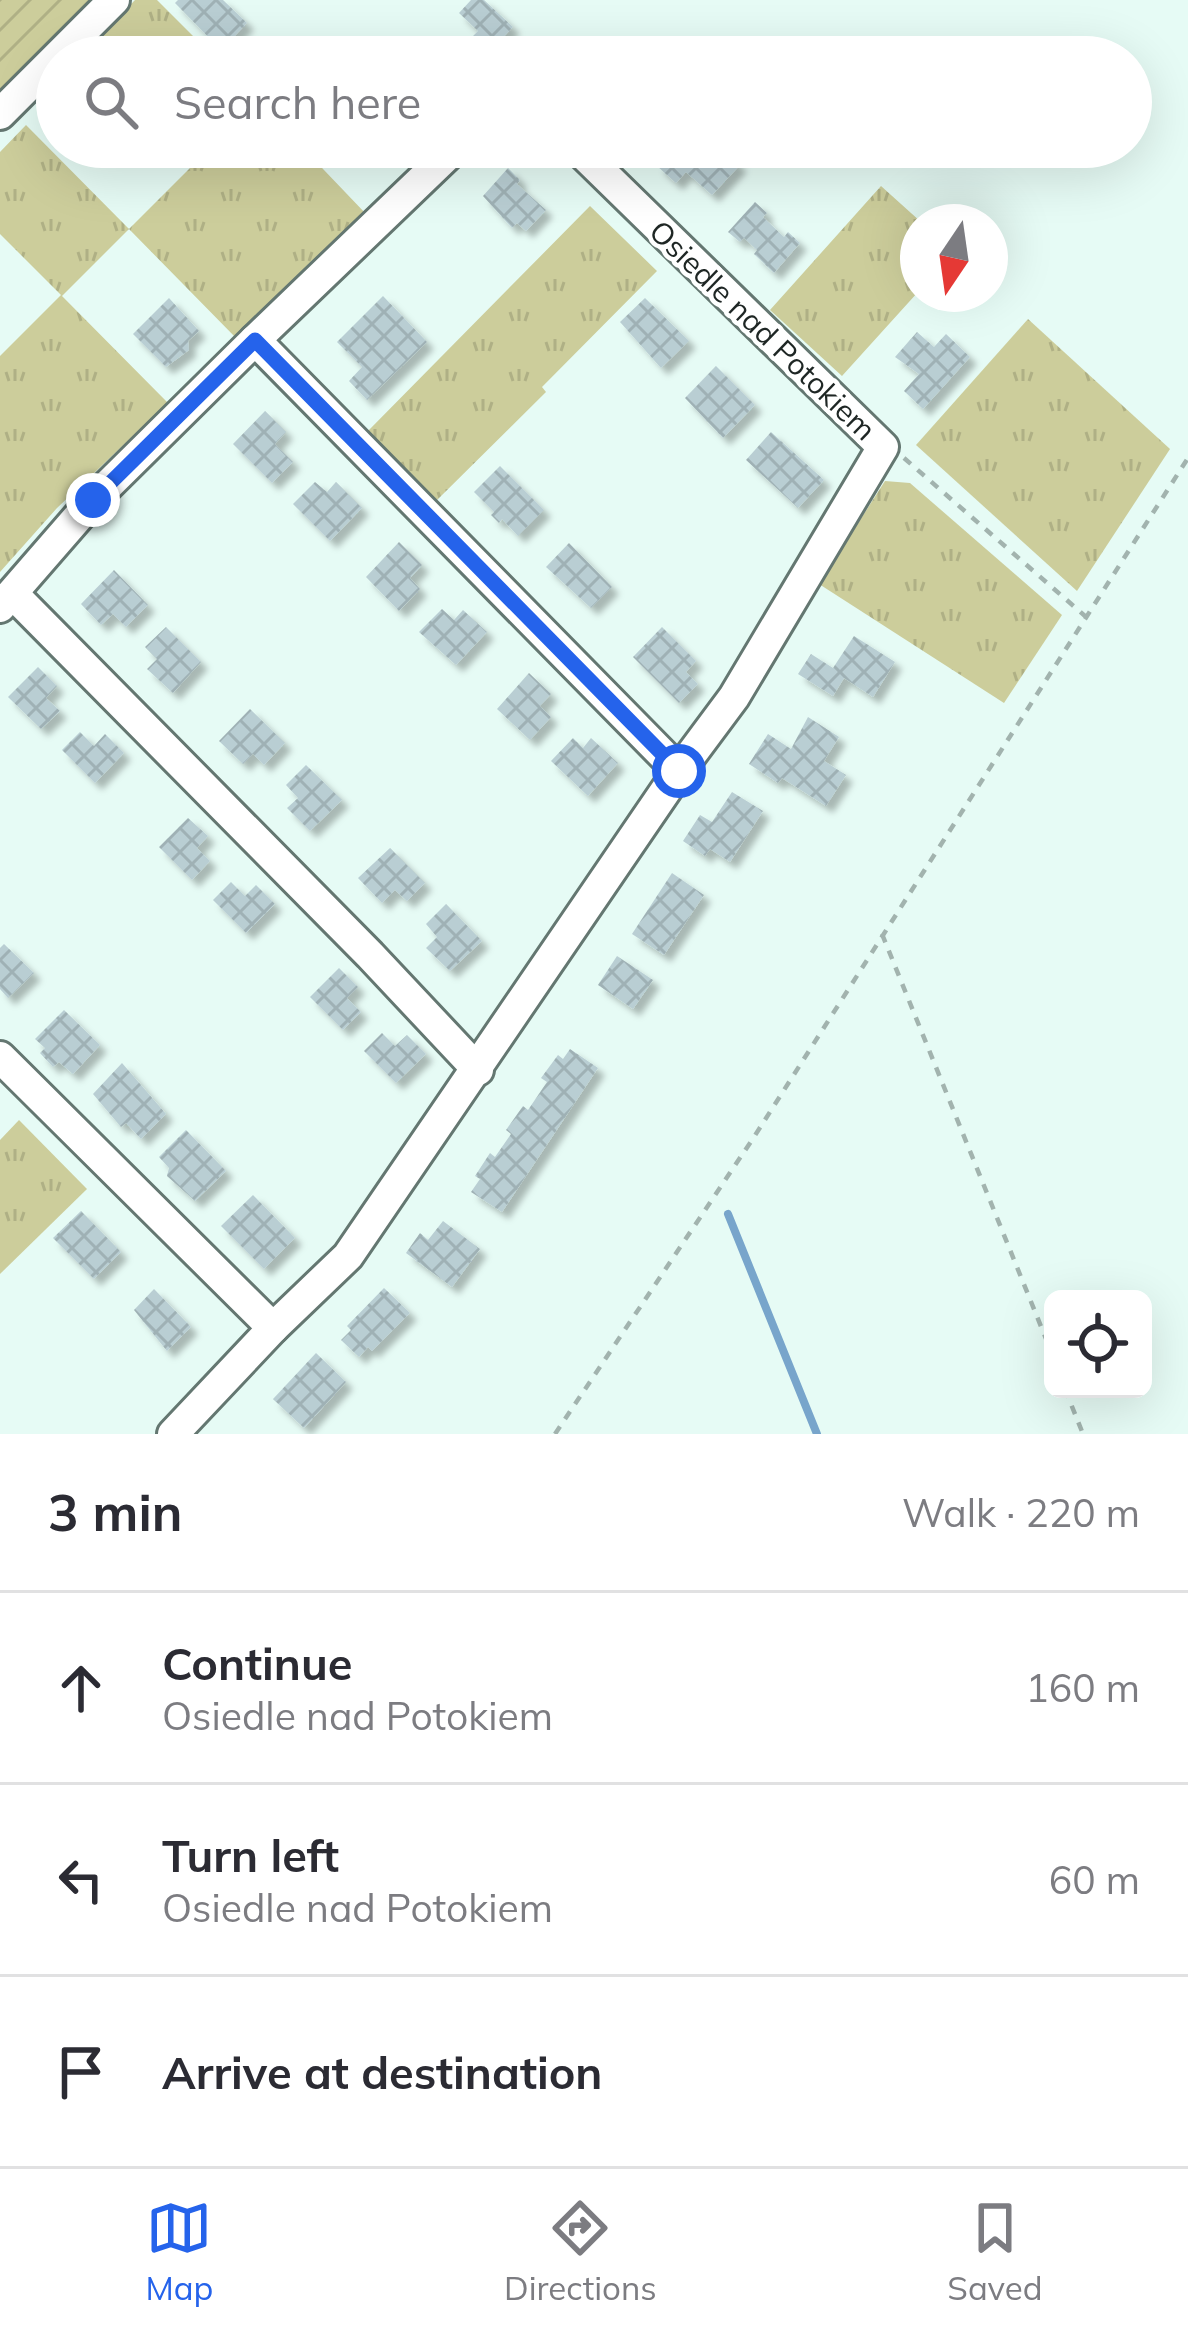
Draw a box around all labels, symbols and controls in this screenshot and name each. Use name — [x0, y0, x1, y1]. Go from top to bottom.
search box — [36, 36, 1152, 168]
icon: search — [78, 69, 144, 135]
text: Search here — [174, 74, 421, 130]
north arrow — [900, 204, 1008, 312]
street label: Osiedle nad Potokiem — [642, 212, 884, 448]
route end — [66, 473, 120, 527]
route start — [652, 744, 706, 798]
map controls — [1044, 1290, 1152, 1398]
button: locate — [1044, 1290, 1152, 1398]
text: 3 min — [48, 1480, 183, 1544]
text: Walk · 220 m — [902, 1488, 1140, 1537]
text: Continue — [162, 1635, 352, 1691]
icon: ahead — [48, 1655, 114, 1721]
text: 160 m — [1025, 1663, 1140, 1712]
text: Osiedle nad Potokiem — [162, 1691, 553, 1740]
text: Turn left — [162, 1827, 339, 1883]
icon: left — [48, 1847, 114, 1913]
text: 60 m — [1049, 1855, 1140, 1904]
text: Osiedle nad Potokiem — [162, 1883, 553, 1932]
icon: arrive — [48, 2039, 114, 2105]
text: Arrive at destination — [162, 2044, 602, 2100]
tab: Map — [145, 2195, 213, 2308]
tab: Directions — [504, 2195, 657, 2308]
tab: Saved — [947, 2195, 1043, 2308]

